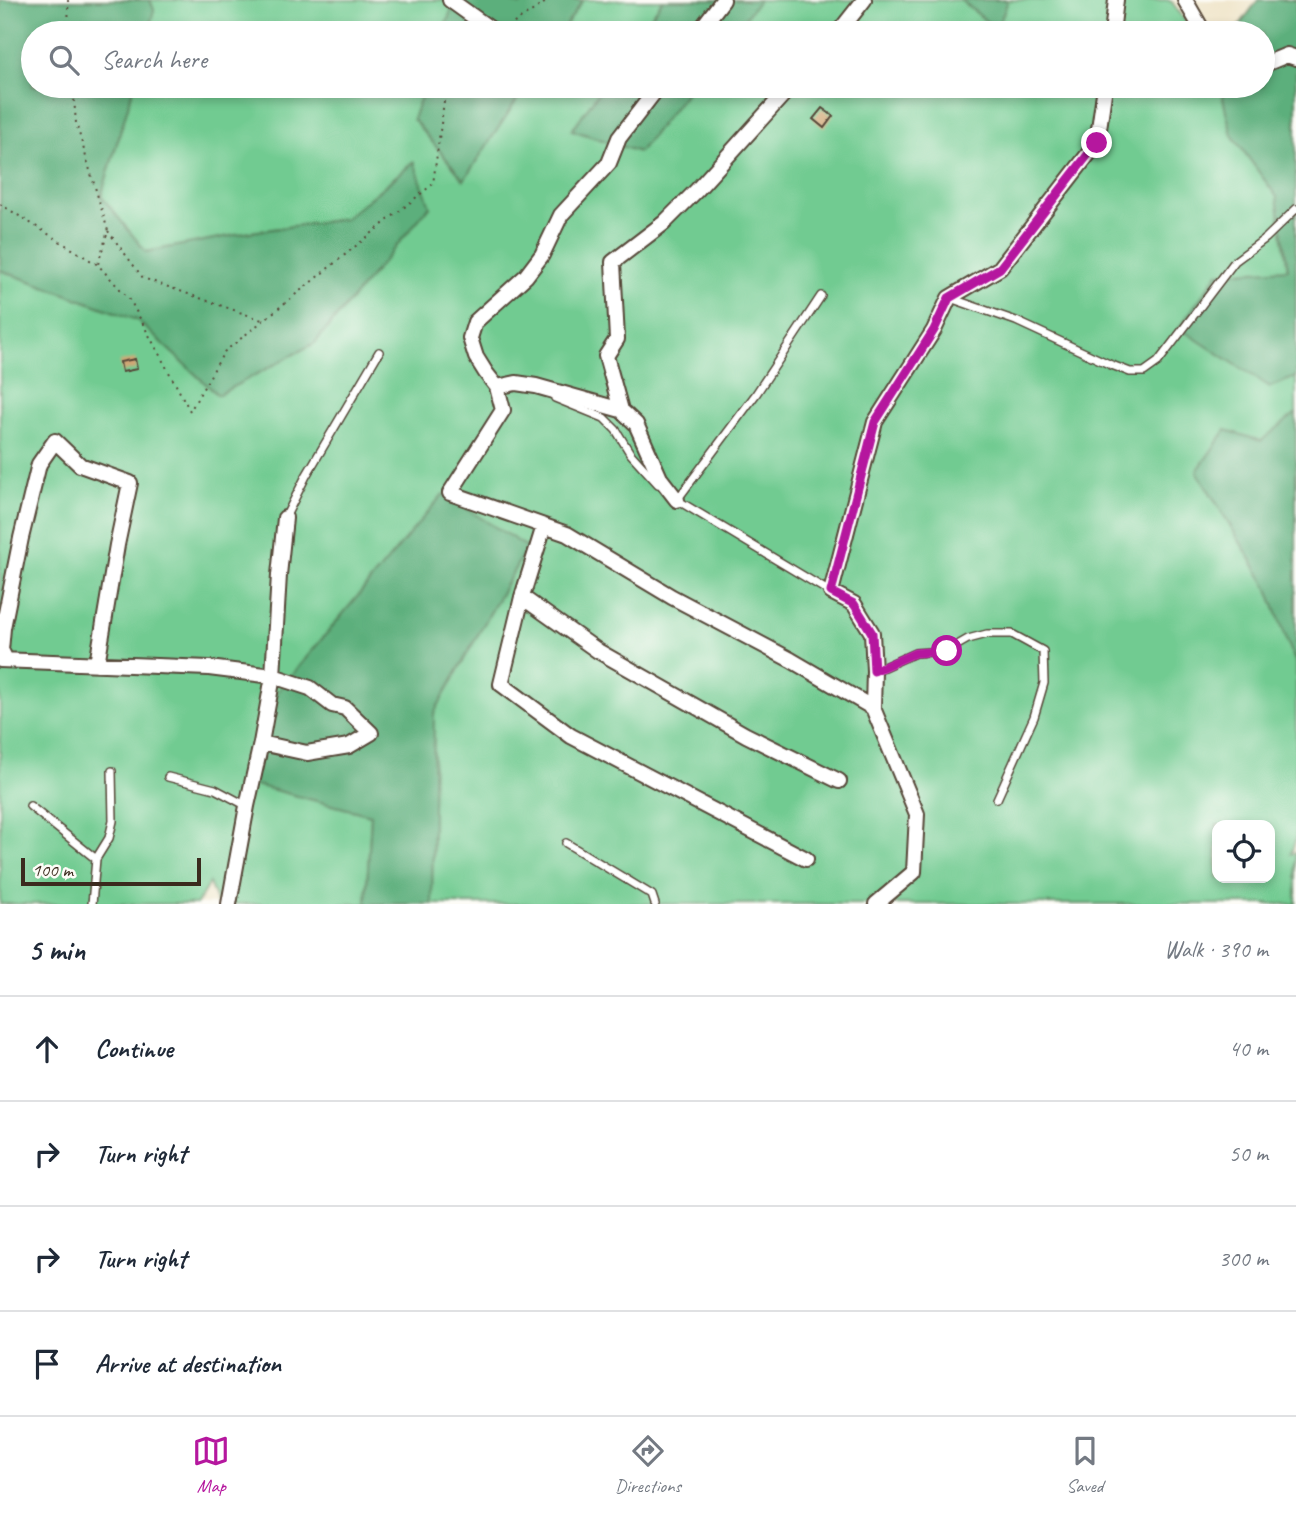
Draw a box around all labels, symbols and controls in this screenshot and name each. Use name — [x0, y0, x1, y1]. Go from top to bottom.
search box — [21, 21, 1275, 98]
icon: search — [45, 41, 83, 79]
text: Search here — [101, 43, 207, 76]
route end — [1081, 127, 1112, 158]
route start — [931, 635, 962, 666]
map controls — [1212, 820, 1275, 883]
button: locate — [1212, 820, 1275, 883]
scale bar — [21, 855, 201, 887]
text: 100 m — [32, 858, 73, 882]
text: 5 min — [28, 931, 85, 969]
text: Walk · 390 m — [1164, 935, 1268, 964]
icon: ahead — [28, 1030, 66, 1068]
text: Continue — [95, 1032, 173, 1065]
text: 40 m — [1229, 1034, 1268, 1063]
icon: right — [28, 1135, 66, 1173]
text: Turn right — [95, 1137, 186, 1170]
text: 50 m — [1229, 1139, 1268, 1168]
icon: right — [28, 1240, 66, 1278]
text: Turn right — [95, 1242, 186, 1275]
text: 300 m — [1219, 1244, 1268, 1273]
icon: arrive — [28, 1345, 66, 1383]
text: Arrive at destination — [95, 1347, 281, 1380]
tab: Map — [192, 1432, 230, 1498]
tab: Directions — [615, 1432, 681, 1498]
tab: Saved — [1066, 1432, 1104, 1498]

